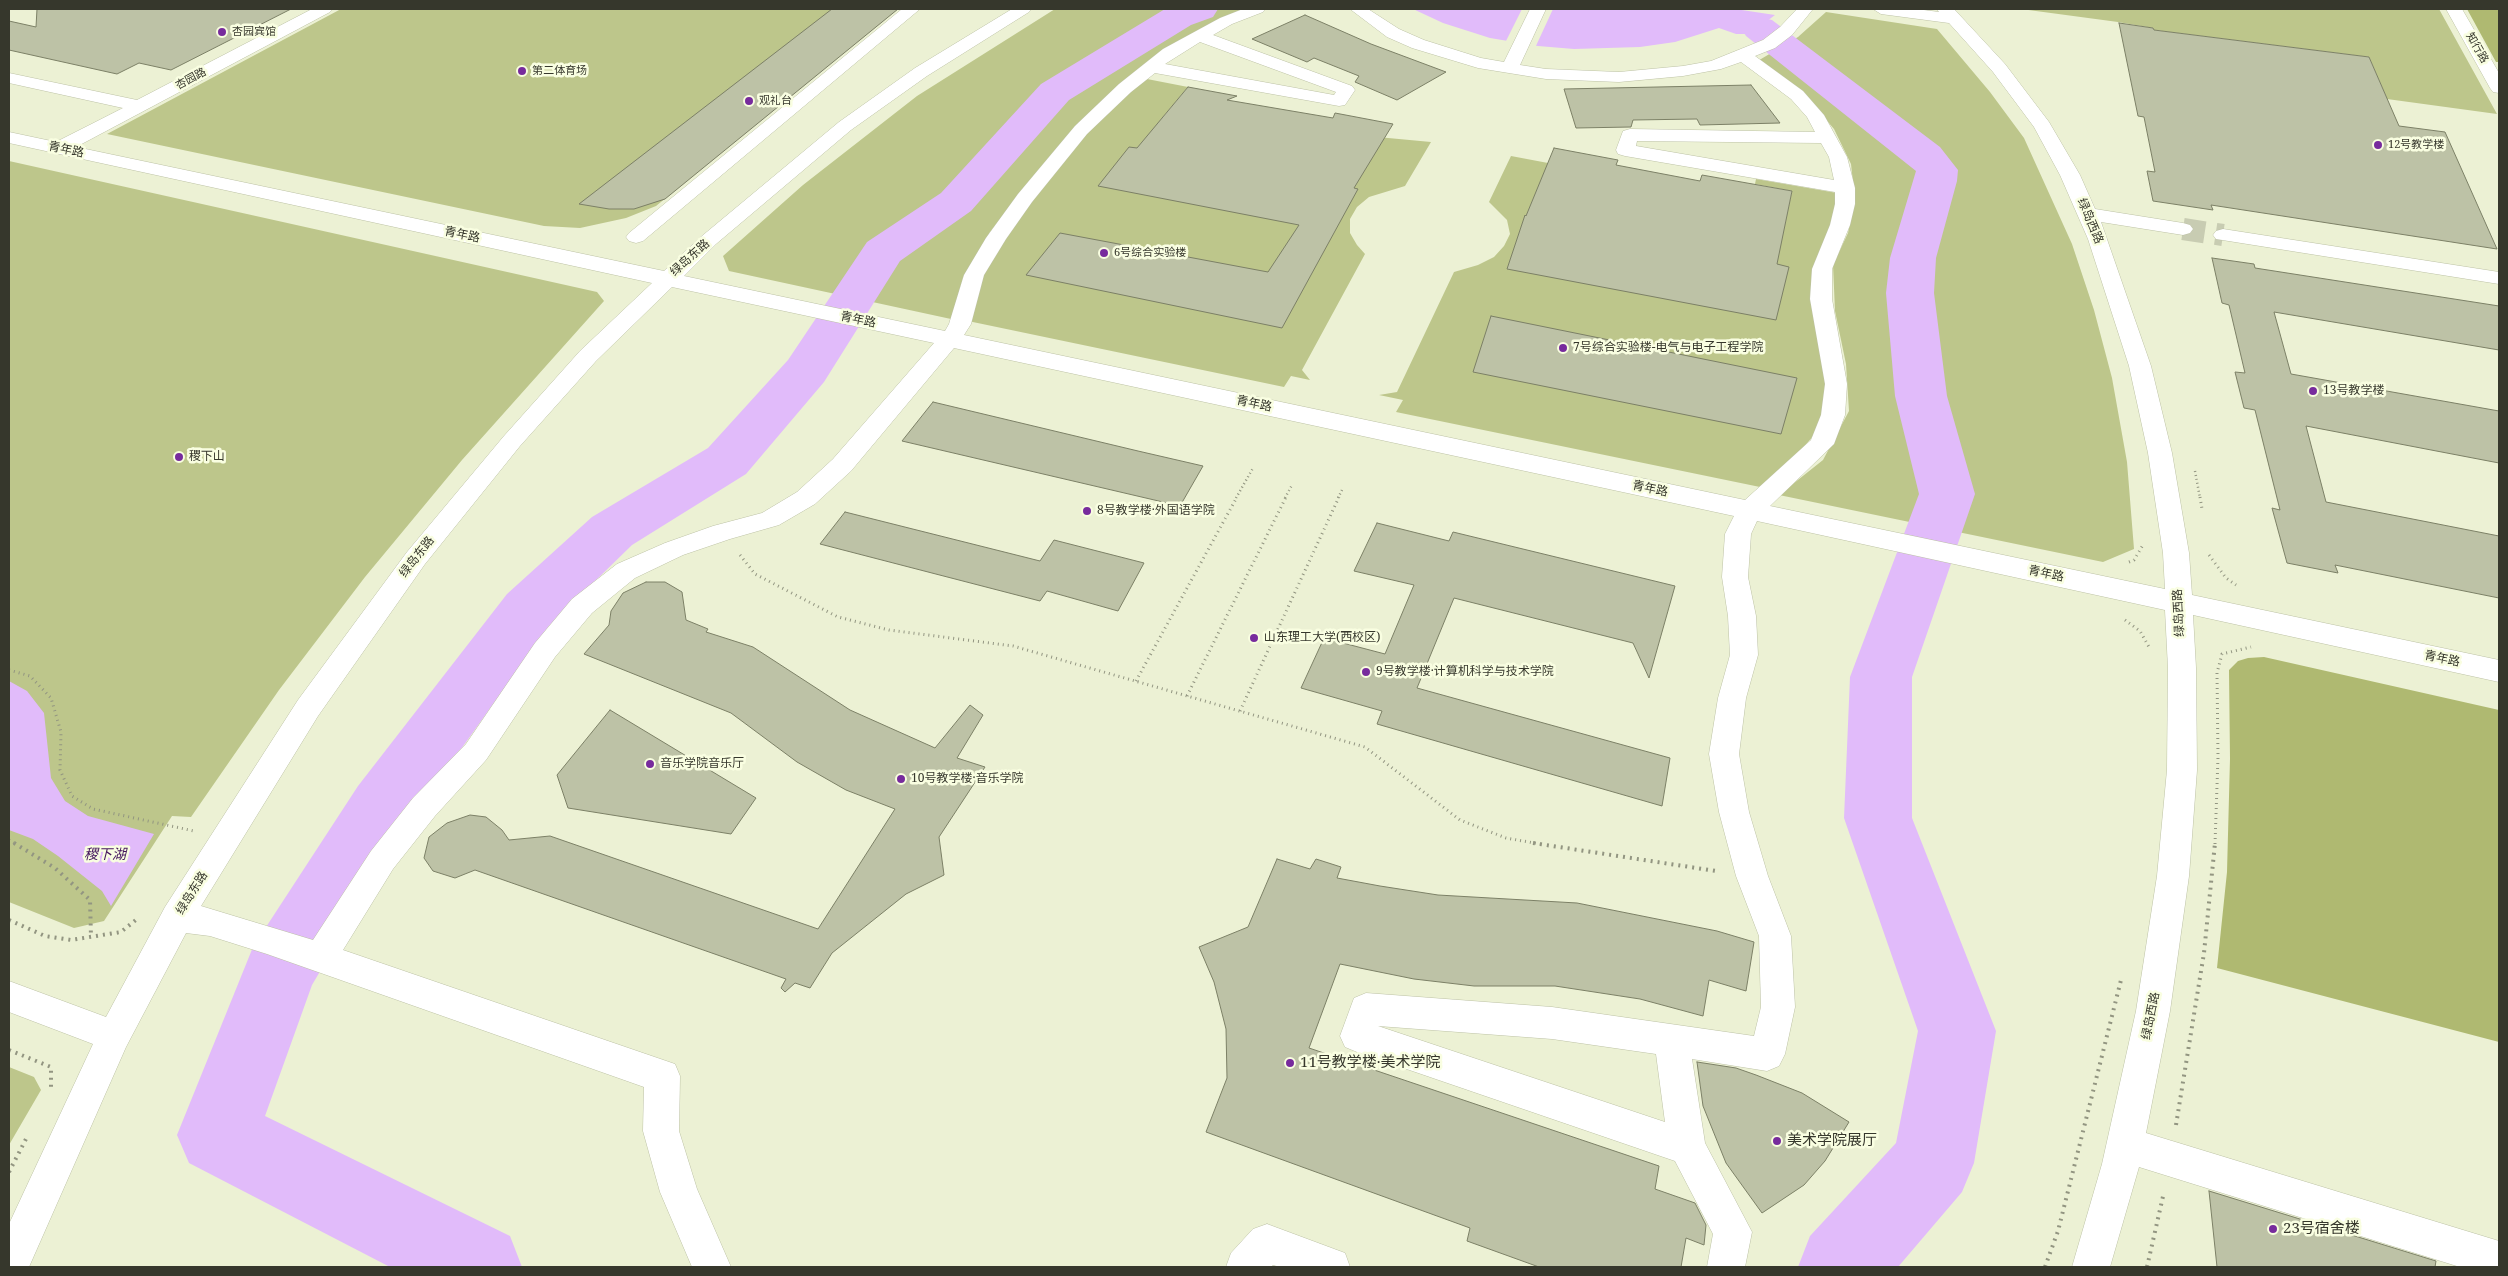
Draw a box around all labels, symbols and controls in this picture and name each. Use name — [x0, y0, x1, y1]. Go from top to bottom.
place label: 杏园宾馆 — [232, 25, 276, 39]
marker: 杏园宾馆 — [216, 26, 228, 38]
street label: 知行路 — [2463, 30, 2491, 66]
place label: 第二体育场 — [532, 64, 587, 78]
street label: 杏园路 — [173, 65, 209, 93]
marker: 第二体育场 — [516, 65, 528, 77]
place label: 观礼台 — [759, 94, 792, 108]
marker: 观礼台 — [743, 95, 755, 107]
place label: 12号教学楼 — [2388, 138, 2444, 152]
street label: 青年路 — [47, 139, 85, 161]
marker: 12号教学楼 — [2372, 139, 2384, 151]
street label: 绿岛西路 — [2074, 196, 2106, 246]
street label: 青年路 — [443, 224, 481, 246]
street label: 绿岛东路 — [667, 237, 713, 279]
place label: 6号综合实验楼 — [1114, 246, 1186, 260]
marker: 6号综合实验楼 — [1098, 247, 1110, 259]
street label: 青年路 — [839, 309, 877, 331]
place label: 7号综合实验楼-电气与电子工程学院 — [1573, 341, 1763, 355]
marker: 7号综合实验楼-电气与电子工程学院 — [1557, 342, 1569, 354]
place label: 13号教学楼 — [2323, 384, 2384, 398]
marker: 13号教学楼 — [2307, 385, 2319, 397]
street label: 青年路 — [1235, 393, 1273, 415]
place label: 稷下山 — [189, 450, 225, 464]
marker: 稷下山 — [173, 451, 185, 463]
street label: 青年路 — [1631, 478, 1669, 500]
place label: 8号教学楼·外国语学院 — [1097, 504, 1215, 518]
marker: 8号教学楼·外国语学院 — [1081, 505, 1093, 517]
street label: 绿岛东路 — [397, 534, 437, 580]
street label: 青年路 — [2027, 563, 2065, 585]
street label: 绿岛西路 — [2171, 589, 2187, 637]
place label: 山东理工大学(西校区) — [1264, 631, 1380, 645]
marker: 山东理工大学(西校区) — [1248, 632, 1260, 644]
street label: 青年路 — [2423, 648, 2461, 670]
place label: 9号教学楼·计算机科学与技术学院 — [1376, 665, 1554, 679]
marker: 9号教学楼·计算机科学与技术学院 — [1360, 666, 1372, 678]
place label: 音乐学院音乐厅 — [660, 757, 744, 771]
marker: 音乐学院音乐厅 — [644, 758, 656, 770]
place label: 10号教学楼·音乐学院 — [911, 772, 1023, 786]
marker: 10号教学楼·音乐学院 — [895, 773, 907, 785]
water label: 稷下湖 — [84, 847, 126, 863]
street label: 绿岛东路 — [173, 869, 211, 917]
street label: 绿岛西路 — [2139, 991, 2163, 1041]
place label: 11号教学楼·美术学院 — [1300, 1054, 1441, 1072]
marker: 11号教学楼·美术学院 — [1284, 1057, 1296, 1069]
place label: 美术学院展厅 — [1787, 1132, 1877, 1150]
marker: 美术学院展厅 — [1771, 1135, 1783, 1147]
place label: 23号宿舍楼 — [2283, 1220, 2360, 1238]
marker: 23号宿舍楼 — [2267, 1223, 2279, 1235]

